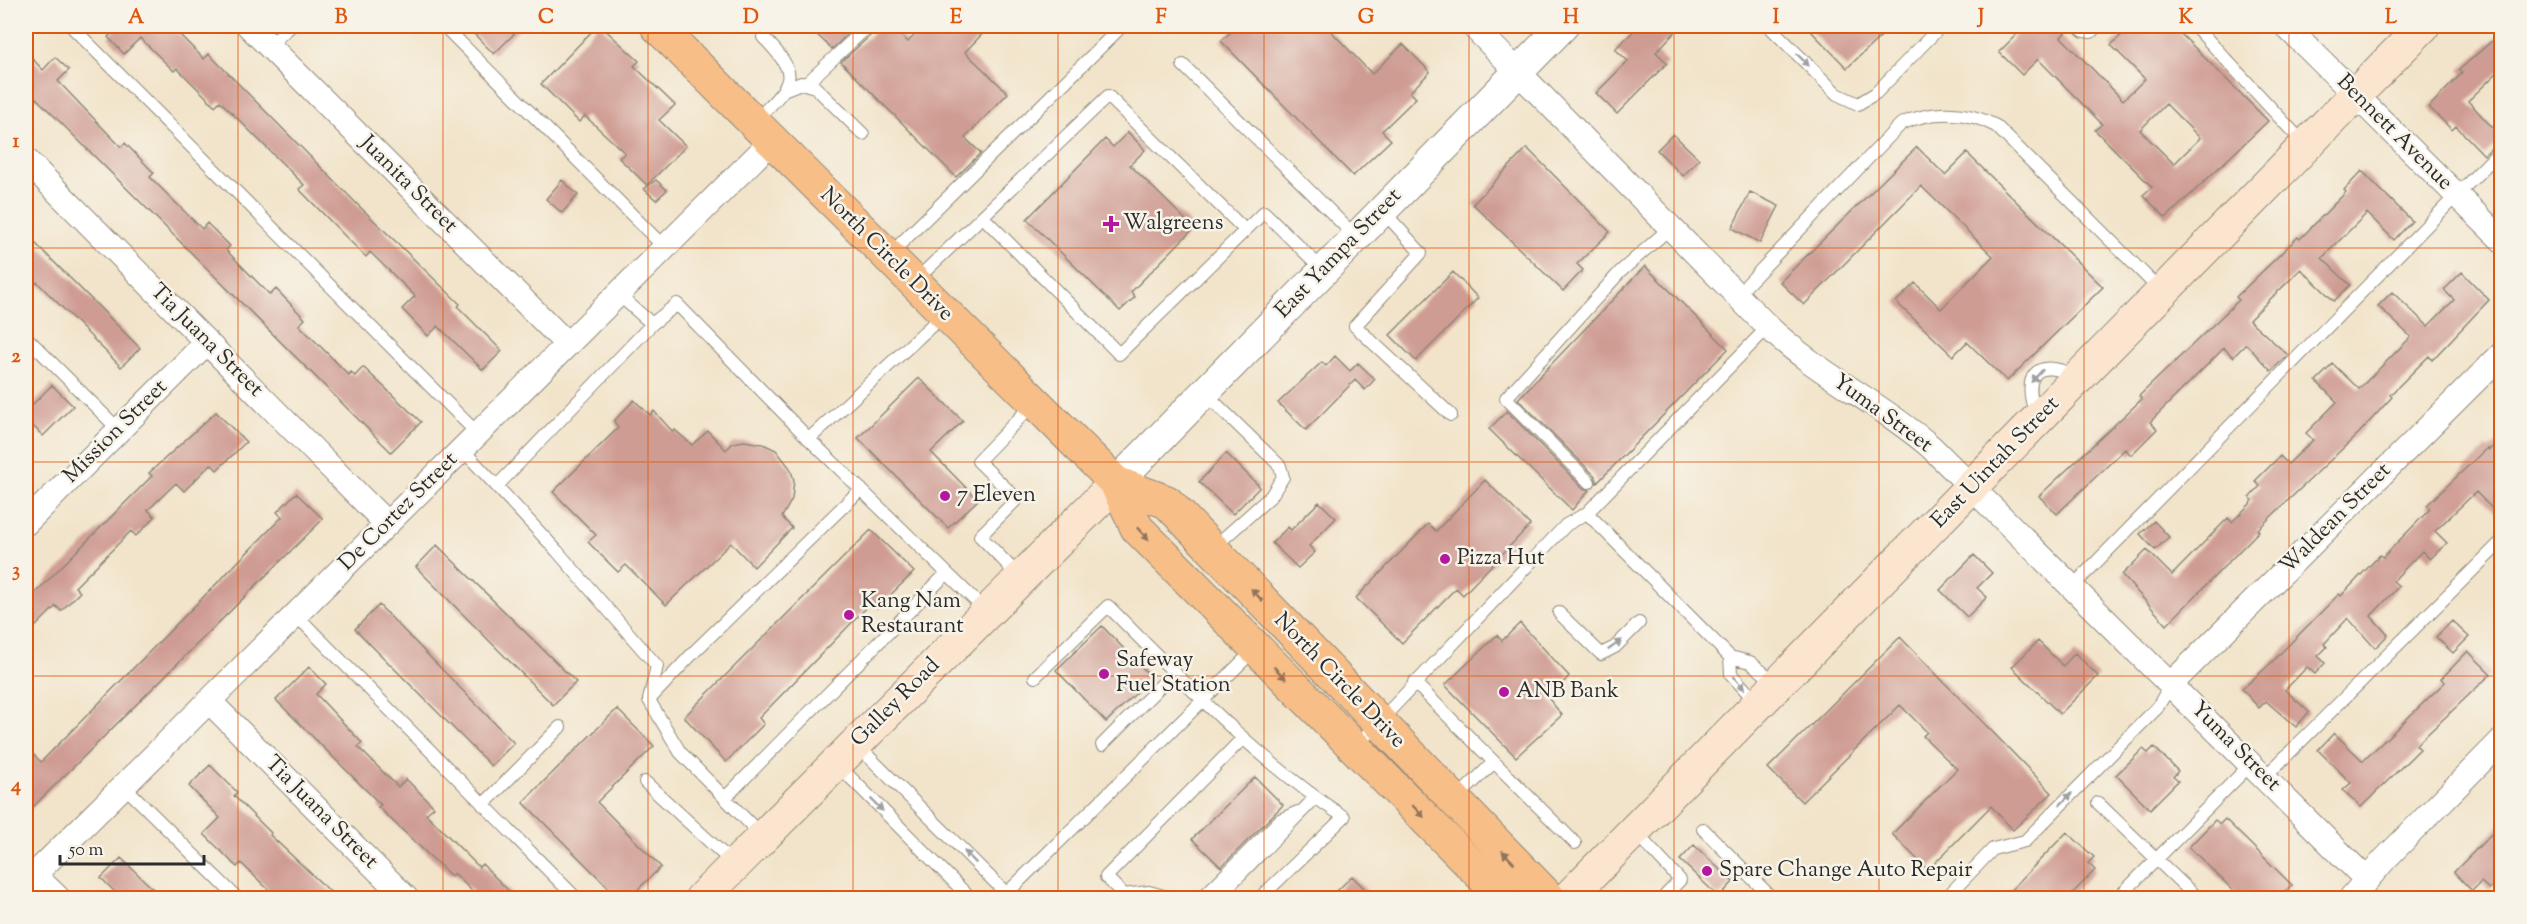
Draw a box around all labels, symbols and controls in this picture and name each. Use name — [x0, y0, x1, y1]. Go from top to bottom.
text: A — [128, 4, 145, 33]
text: B — [335, 4, 348, 33]
text: C — [538, 4, 554, 33]
text: D — [743, 4, 759, 33]
text: E — [950, 4, 963, 33]
text: F — [1155, 4, 1167, 33]
text: G — [1358, 4, 1375, 33]
text: H — [1563, 4, 1579, 33]
text: I — [1773, 4, 1780, 33]
text: J — [1976, 4, 1984, 33]
text: K — [2179, 4, 2194, 33]
text: L — [2385, 4, 2398, 33]
one-way arrow — [1796, 52, 1810, 67]
street label: Bennett Avenue — [2328, 67, 2460, 199]
text: 1 — [13, 128, 20, 157]
street label: Juanita Street — [351, 128, 465, 242]
street label: North Circle Drive — [812, 181, 960, 329]
street label: East Yampa Street — [1268, 181, 1410, 326]
place label: Walgreens — [1123, 208, 1223, 240]
marker: Walgreens — [1104, 217, 1118, 231]
street label: Tia Juana Street — [142, 277, 270, 405]
text: 2 — [11, 343, 21, 372]
street label: Yuma Street — [1825, 367, 1939, 462]
one-way arrow — [2030, 369, 2044, 384]
street label: Mission Street — [56, 372, 176, 492]
street label: East Uintah Street — [1924, 389, 2068, 536]
street label: De Cortez Street — [332, 445, 466, 579]
street label: Waldean Street — [2273, 456, 2399, 582]
place label: 7 Eleven — [957, 480, 1036, 512]
marker: 7 Eleven — [938, 489, 952, 503]
one-way arrow — [1136, 526, 1149, 541]
place label: Pizza Hut — [1457, 543, 1545, 575]
marker: Pizza Hut — [1438, 552, 1452, 566]
text: 3 — [12, 557, 20, 586]
place label: Kang Nam Restaurant — [861, 586, 964, 643]
one-way arrow — [1250, 587, 1264, 602]
street label: North Circle Drive — [1266, 606, 1412, 756]
marker: Kang Nam Restaurant — [842, 608, 856, 622]
one-way arrow — [1606, 639, 1622, 651]
place label: Safeway Fuel Station — [1116, 645, 1231, 702]
street label: Galley Road — [844, 651, 948, 755]
one-way arrow — [1273, 665, 1287, 679]
marker: Safeway Fuel Station — [1097, 667, 1111, 681]
one-way arrow — [1732, 675, 1745, 690]
place label: ANB Bank — [1516, 676, 1619, 708]
marker: ANB Bank — [1497, 685, 1511, 699]
street label: Yuma Street — [2182, 694, 2288, 800]
street label: Tia Juana Street — [257, 749, 385, 877]
text: 4 — [10, 772, 21, 801]
one-way arrow — [2059, 793, 2073, 807]
one-way arrow — [870, 797, 884, 811]
one-way arrow — [1410, 804, 1424, 818]
scale bar — [60, 828, 204, 866]
text: 50 m — [68, 838, 104, 864]
one-way arrow — [963, 850, 977, 865]
one-way arrow — [1502, 850, 1516, 864]
place label: Spare Change Auto Repair — [1719, 855, 1972, 887]
marker: Spare Change Auto Repair — [1700, 864, 1714, 878]

